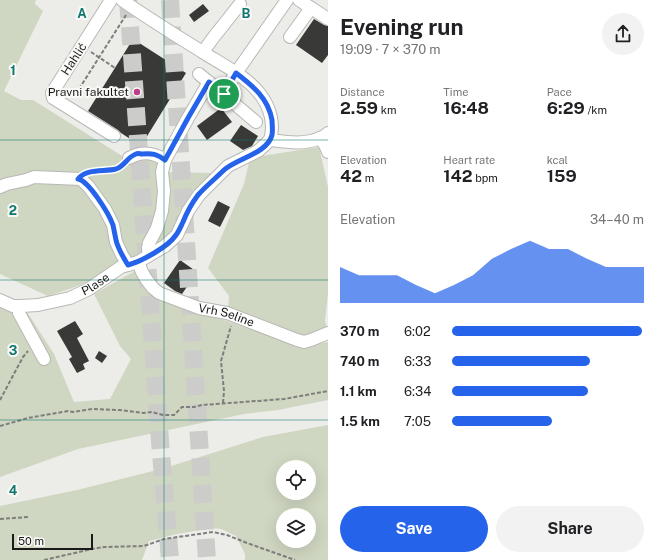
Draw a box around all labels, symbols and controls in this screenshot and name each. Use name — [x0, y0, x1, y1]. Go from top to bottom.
text: A — [77, 6, 87, 21]
text: B — [242, 6, 251, 21]
button: share — [602, 13, 644, 55]
text: Evening run — [340, 14, 464, 40]
street label: Hahlić — [58, 40, 90, 78]
text: 19:09 · 7 × 370 m — [340, 42, 441, 57]
text: 1 — [10, 63, 16, 78]
pin — [207, 77, 241, 111]
icon: arrive — [213, 83, 235, 105]
place label: Pravni fakultet — [48, 85, 129, 99]
text: Distance — [340, 86, 385, 98]
text: Time — [443, 86, 468, 98]
text: Pace — [547, 86, 572, 98]
marker: Pravni fakultet — [132, 87, 142, 97]
text: 2.59 — [340, 98, 378, 118]
text: 16:48 — [443, 98, 489, 118]
text: 6:29 — [547, 98, 585, 118]
text: km — [378, 104, 396, 116]
text: /km — [585, 104, 607, 116]
text: Elevation — [340, 154, 387, 166]
text: Heart rate — [443, 154, 495, 166]
text: kcal — [547, 154, 568, 166]
text: 42 — [340, 166, 362, 186]
text: 142 — [443, 166, 473, 186]
text: 159 — [547, 166, 577, 186]
text: m — [362, 172, 374, 184]
text: bpm — [473, 172, 498, 184]
text: 2 — [9, 203, 17, 218]
text: Elevation — [340, 212, 395, 227]
text: 34–40 m — [590, 212, 644, 227]
street label: Plase — [79, 270, 112, 299]
street label: Vrh Seline — [197, 301, 256, 330]
text: 370 m — [340, 324, 379, 339]
text: 6:02 — [404, 324, 431, 339]
text: 3 — [9, 343, 18, 358]
text: 740 m — [340, 354, 379, 369]
text: 6:33 — [404, 354, 431, 369]
text: 1.1 km — [340, 384, 377, 399]
text: 6:34 — [404, 384, 431, 399]
text: 1.5 km — [340, 414, 380, 429]
text: 7:05 — [404, 414, 431, 429]
map controls — [276, 460, 316, 548]
button: locate — [276, 460, 316, 500]
text: 4 — [9, 483, 18, 498]
button: Save — [340, 506, 488, 552]
button: Share — [496, 506, 644, 552]
button: layers — [276, 508, 316, 548]
scale bar — [12, 532, 93, 551]
text: 50 m — [18, 535, 44, 547]

